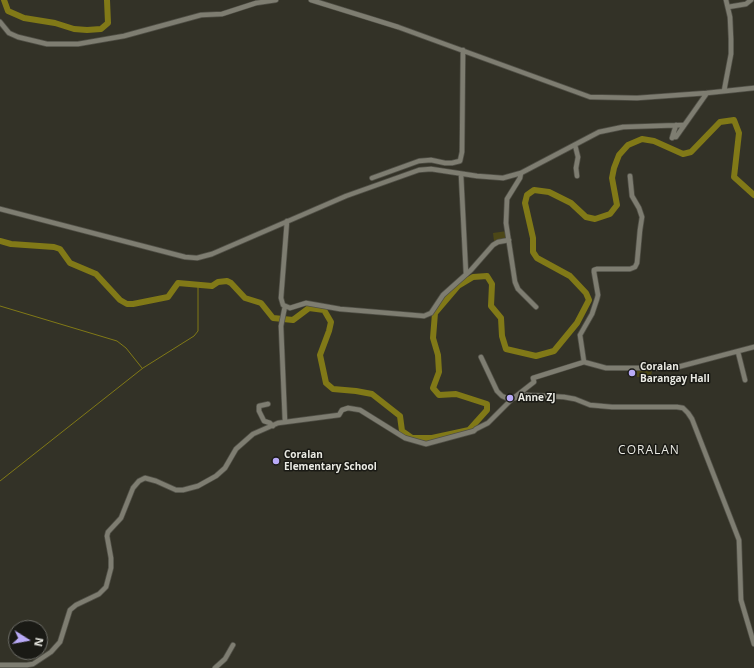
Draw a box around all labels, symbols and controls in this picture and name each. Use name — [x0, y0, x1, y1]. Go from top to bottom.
place label: Coralan Barangay Hall — [640, 361, 710, 384]
marker: Coralan Barangay Hall — [627, 368, 637, 378]
place label: Anne ZJ — [518, 392, 556, 404]
marker: Anne ZJ — [505, 393, 515, 403]
district label: CORALAN — [618, 444, 680, 458]
place label: Coralan Elementary School — [284, 449, 377, 472]
marker: Coralan Elementary School — [271, 456, 281, 466]
north arrow — [8, 620, 48, 660]
text: N — [31, 636, 48, 648]

